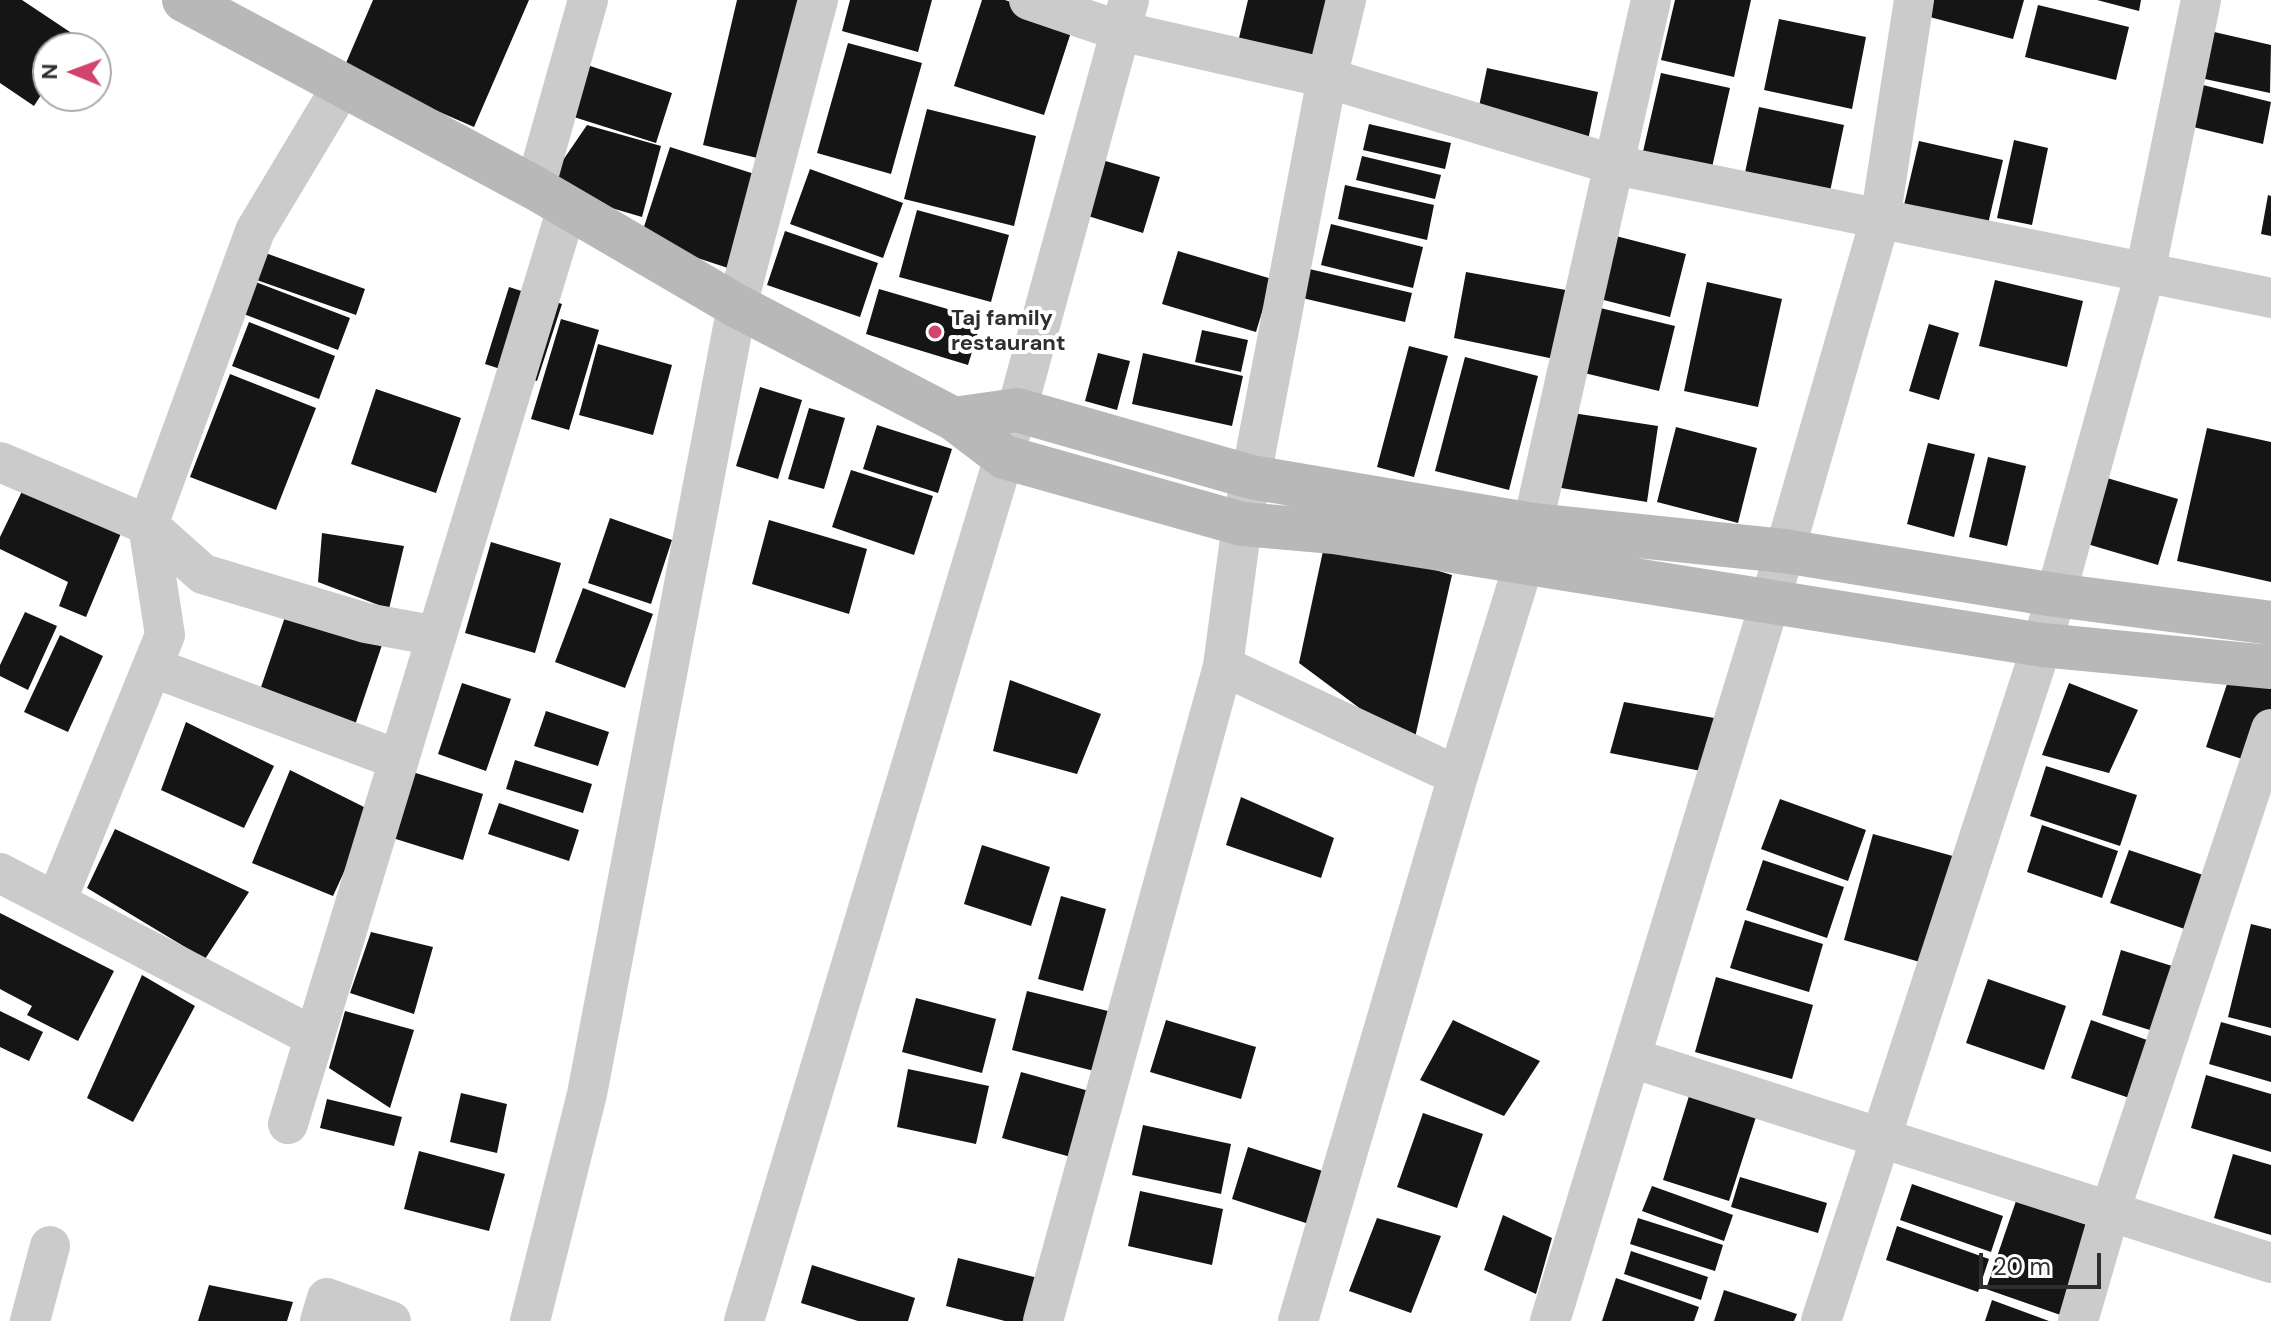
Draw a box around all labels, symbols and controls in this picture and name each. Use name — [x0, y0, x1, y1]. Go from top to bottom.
north arrow — [32, 32, 112, 112]
text: N — [35, 63, 64, 80]
place label: Taj family restaurant — [951, 306, 1065, 358]
marker: Taj family restaurant — [926, 323, 944, 341]
scale bar — [1983, 1237, 2105, 1287]
text: 20 m — [1993, 1251, 2051, 1282]

